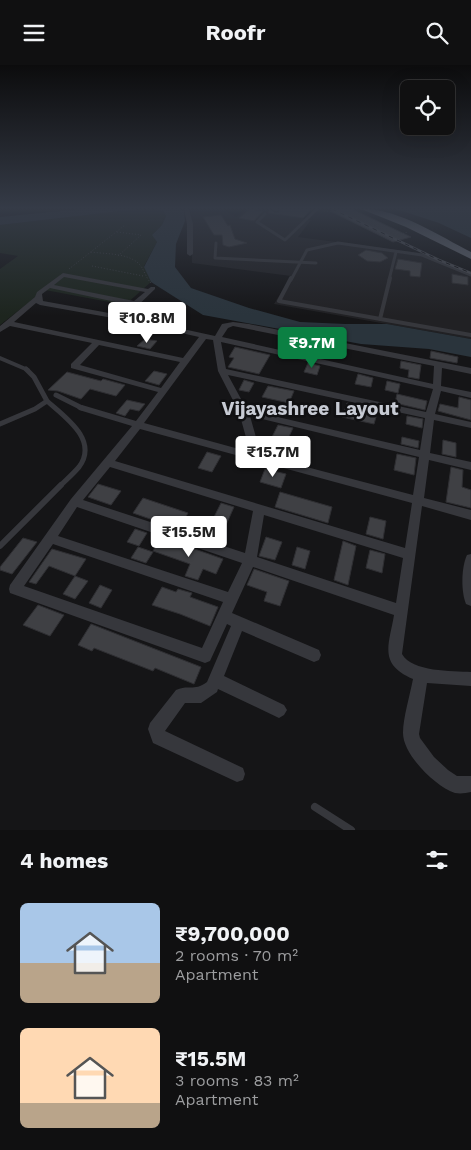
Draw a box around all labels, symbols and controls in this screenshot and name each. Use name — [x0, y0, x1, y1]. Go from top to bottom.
icon: menu — [20, 19, 48, 47]
icon: search — [423, 19, 451, 47]
text: Roofr — [206, 20, 265, 45]
map controls — [400, 80, 455, 135]
button: locate — [400, 80, 455, 135]
pin: ₹10.8M — [106, 301, 188, 344]
text: ₹10.8M — [119, 308, 175, 327]
pin: ₹9.7M — [277, 327, 347, 369]
text: ₹9.7M — [289, 333, 335, 352]
district label: Vijayashree Layout — [221, 397, 399, 420]
pin: ₹15.7M — [232, 435, 314, 478]
text: ₹15.7M — [247, 442, 299, 461]
pin: ₹15.5M — [148, 515, 230, 558]
text: ₹15.5M — [162, 522, 216, 541]
icon: filters — [423, 846, 451, 874]
text: 4 homes — [20, 848, 108, 873]
text: ₹9,700,000 — [175, 921, 290, 946]
icon: home — [60, 923, 120, 983]
text: 2 rooms · 70 m² — [175, 946, 298, 965]
text: Apartment — [175, 965, 258, 984]
text: ₹15.5M — [175, 1046, 246, 1071]
icon: home — [60, 1048, 120, 1108]
text: 3 rooms · 83 m² — [175, 1071, 299, 1090]
text: Apartment — [175, 1090, 258, 1109]

